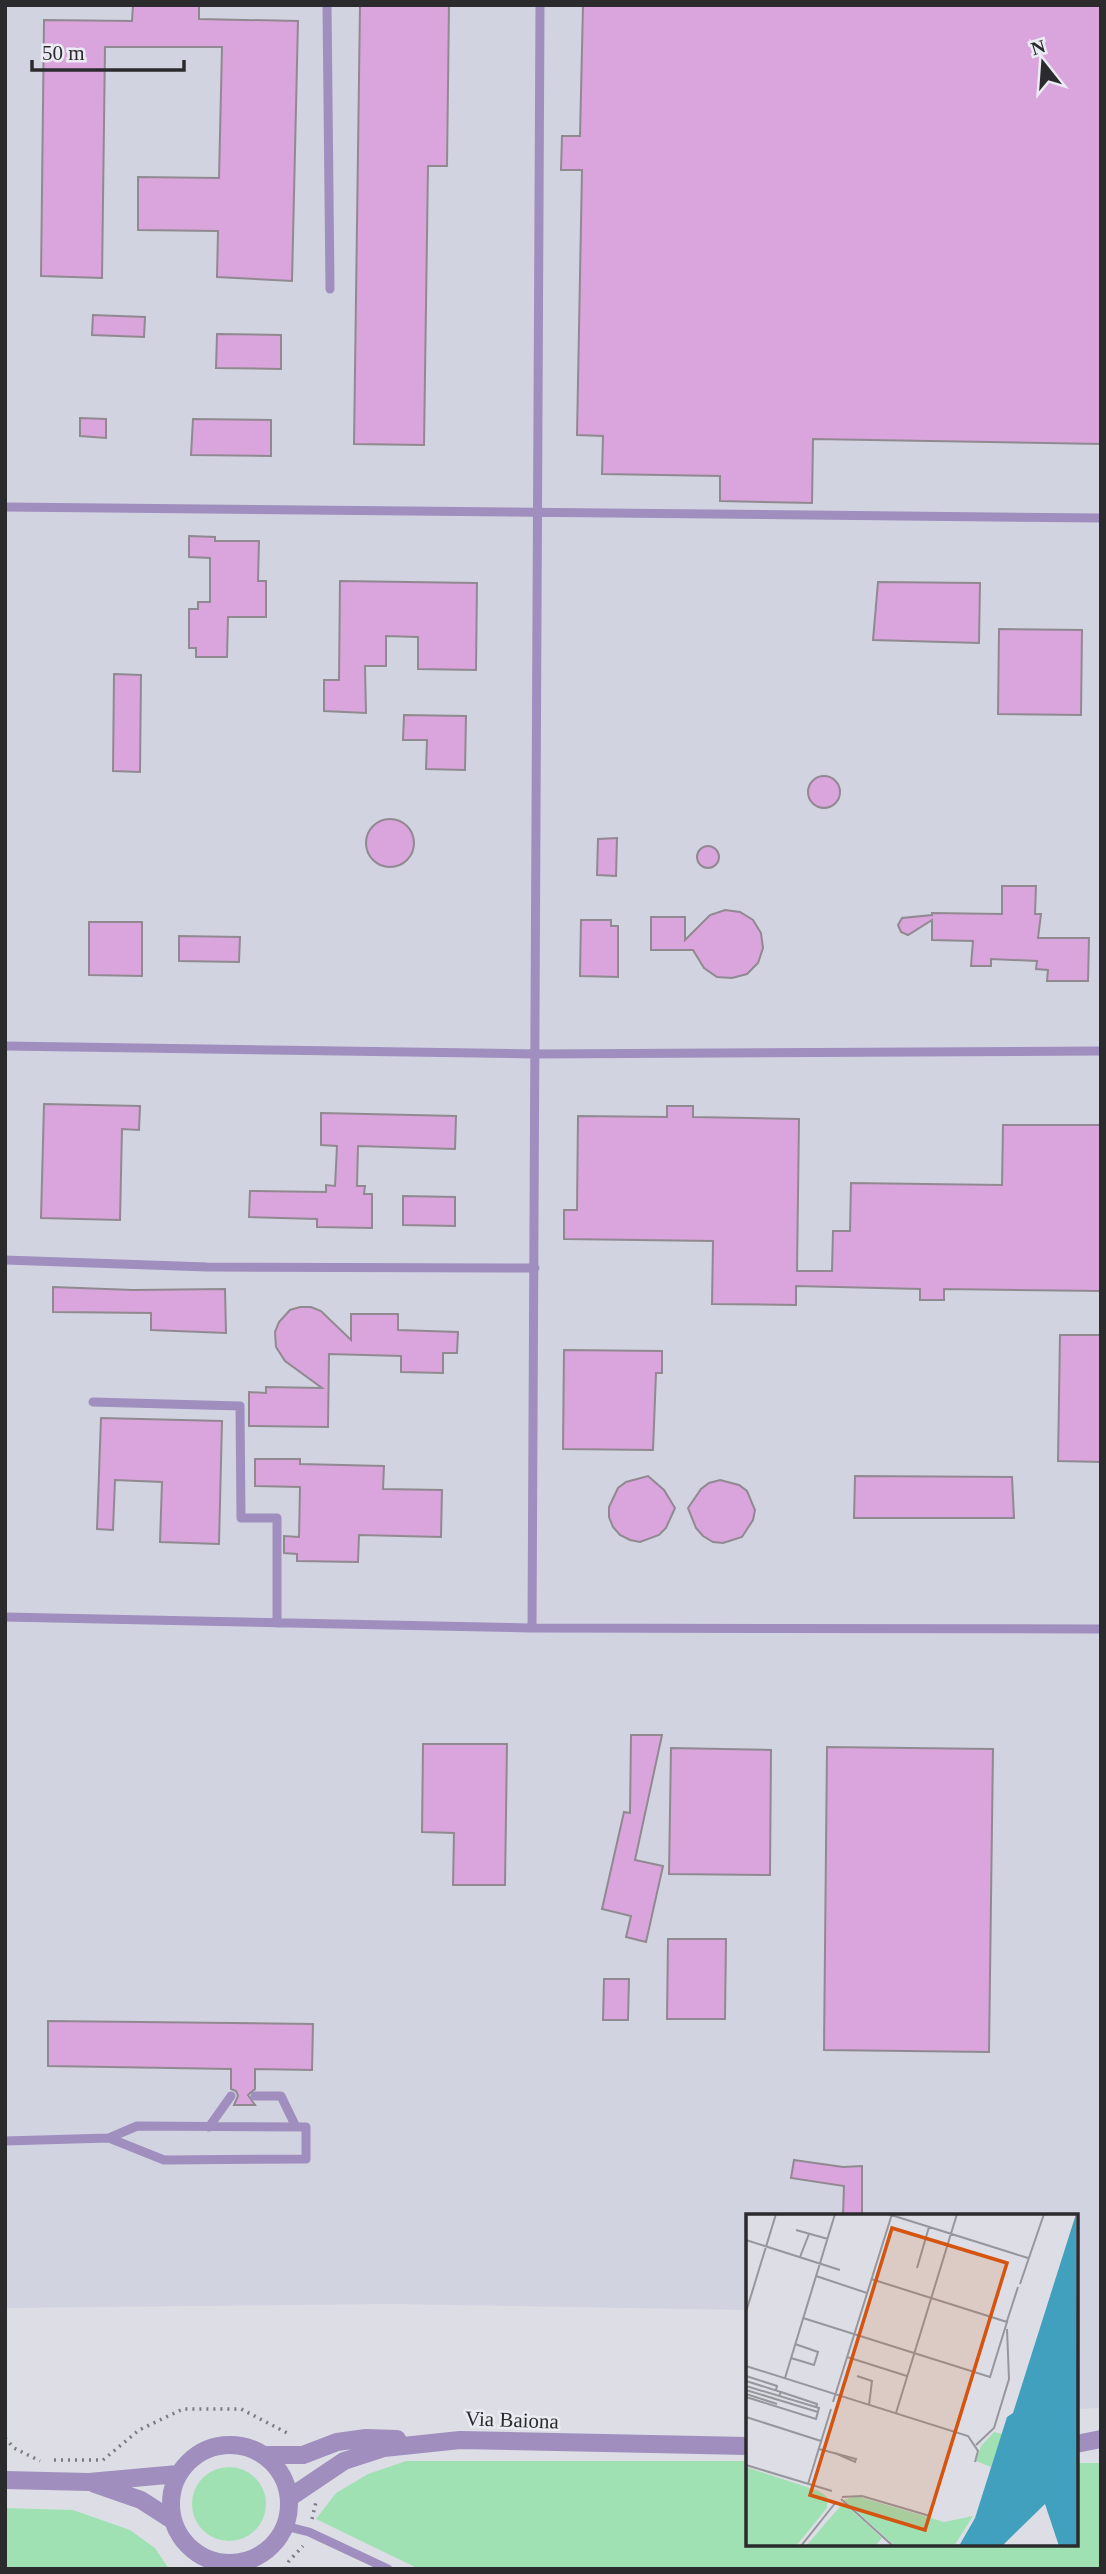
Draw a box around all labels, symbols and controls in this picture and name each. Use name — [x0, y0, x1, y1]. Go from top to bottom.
scale bar — [32, 28, 184, 72]
north arrow — [1008, 28, 1078, 98]
text: N — [1029, 35, 1048, 59]
text: 50 m — [42, 41, 85, 65]
inset map — [746, 2214, 1078, 2546]
street label: Via Baiona — [465, 2406, 560, 2434]

